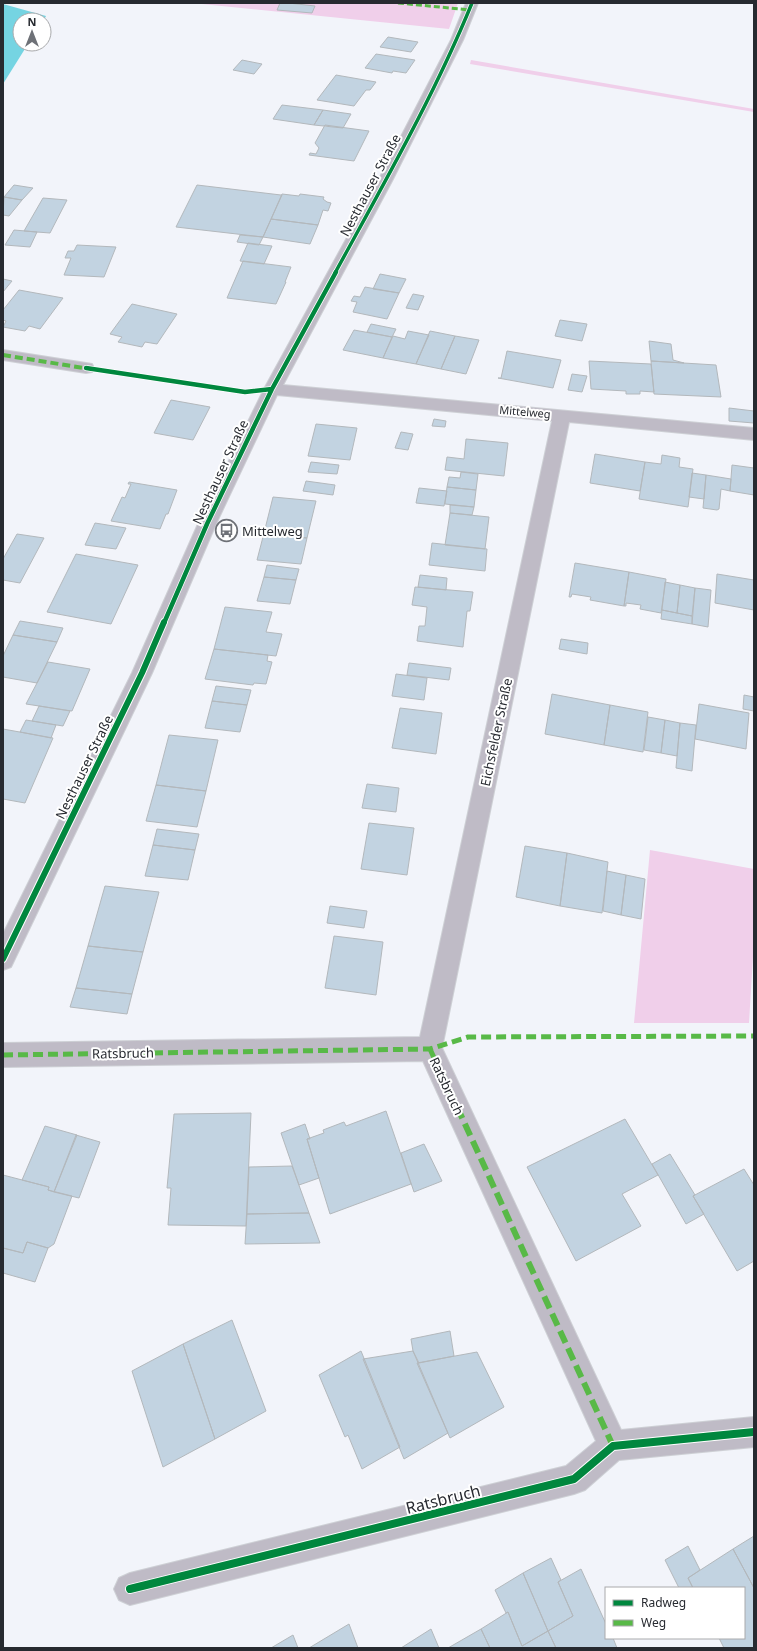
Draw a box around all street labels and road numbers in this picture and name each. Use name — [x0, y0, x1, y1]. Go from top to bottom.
street label: Nesthauser Straße — [335, 131, 405, 239]
street label: Mittelweg — [499, 402, 551, 421]
street label: Nesthauser Straße — [188, 417, 252, 527]
street label: Eichsfelder Straße — [476, 676, 516, 788]
street label: Nesthauser Straße — [51, 712, 117, 822]
street label: Ratsbruch — [92, 1043, 154, 1063]
street label: Ratsbruch — [426, 1054, 468, 1118]
street label: Ratsbruch — [403, 1479, 483, 1519]

